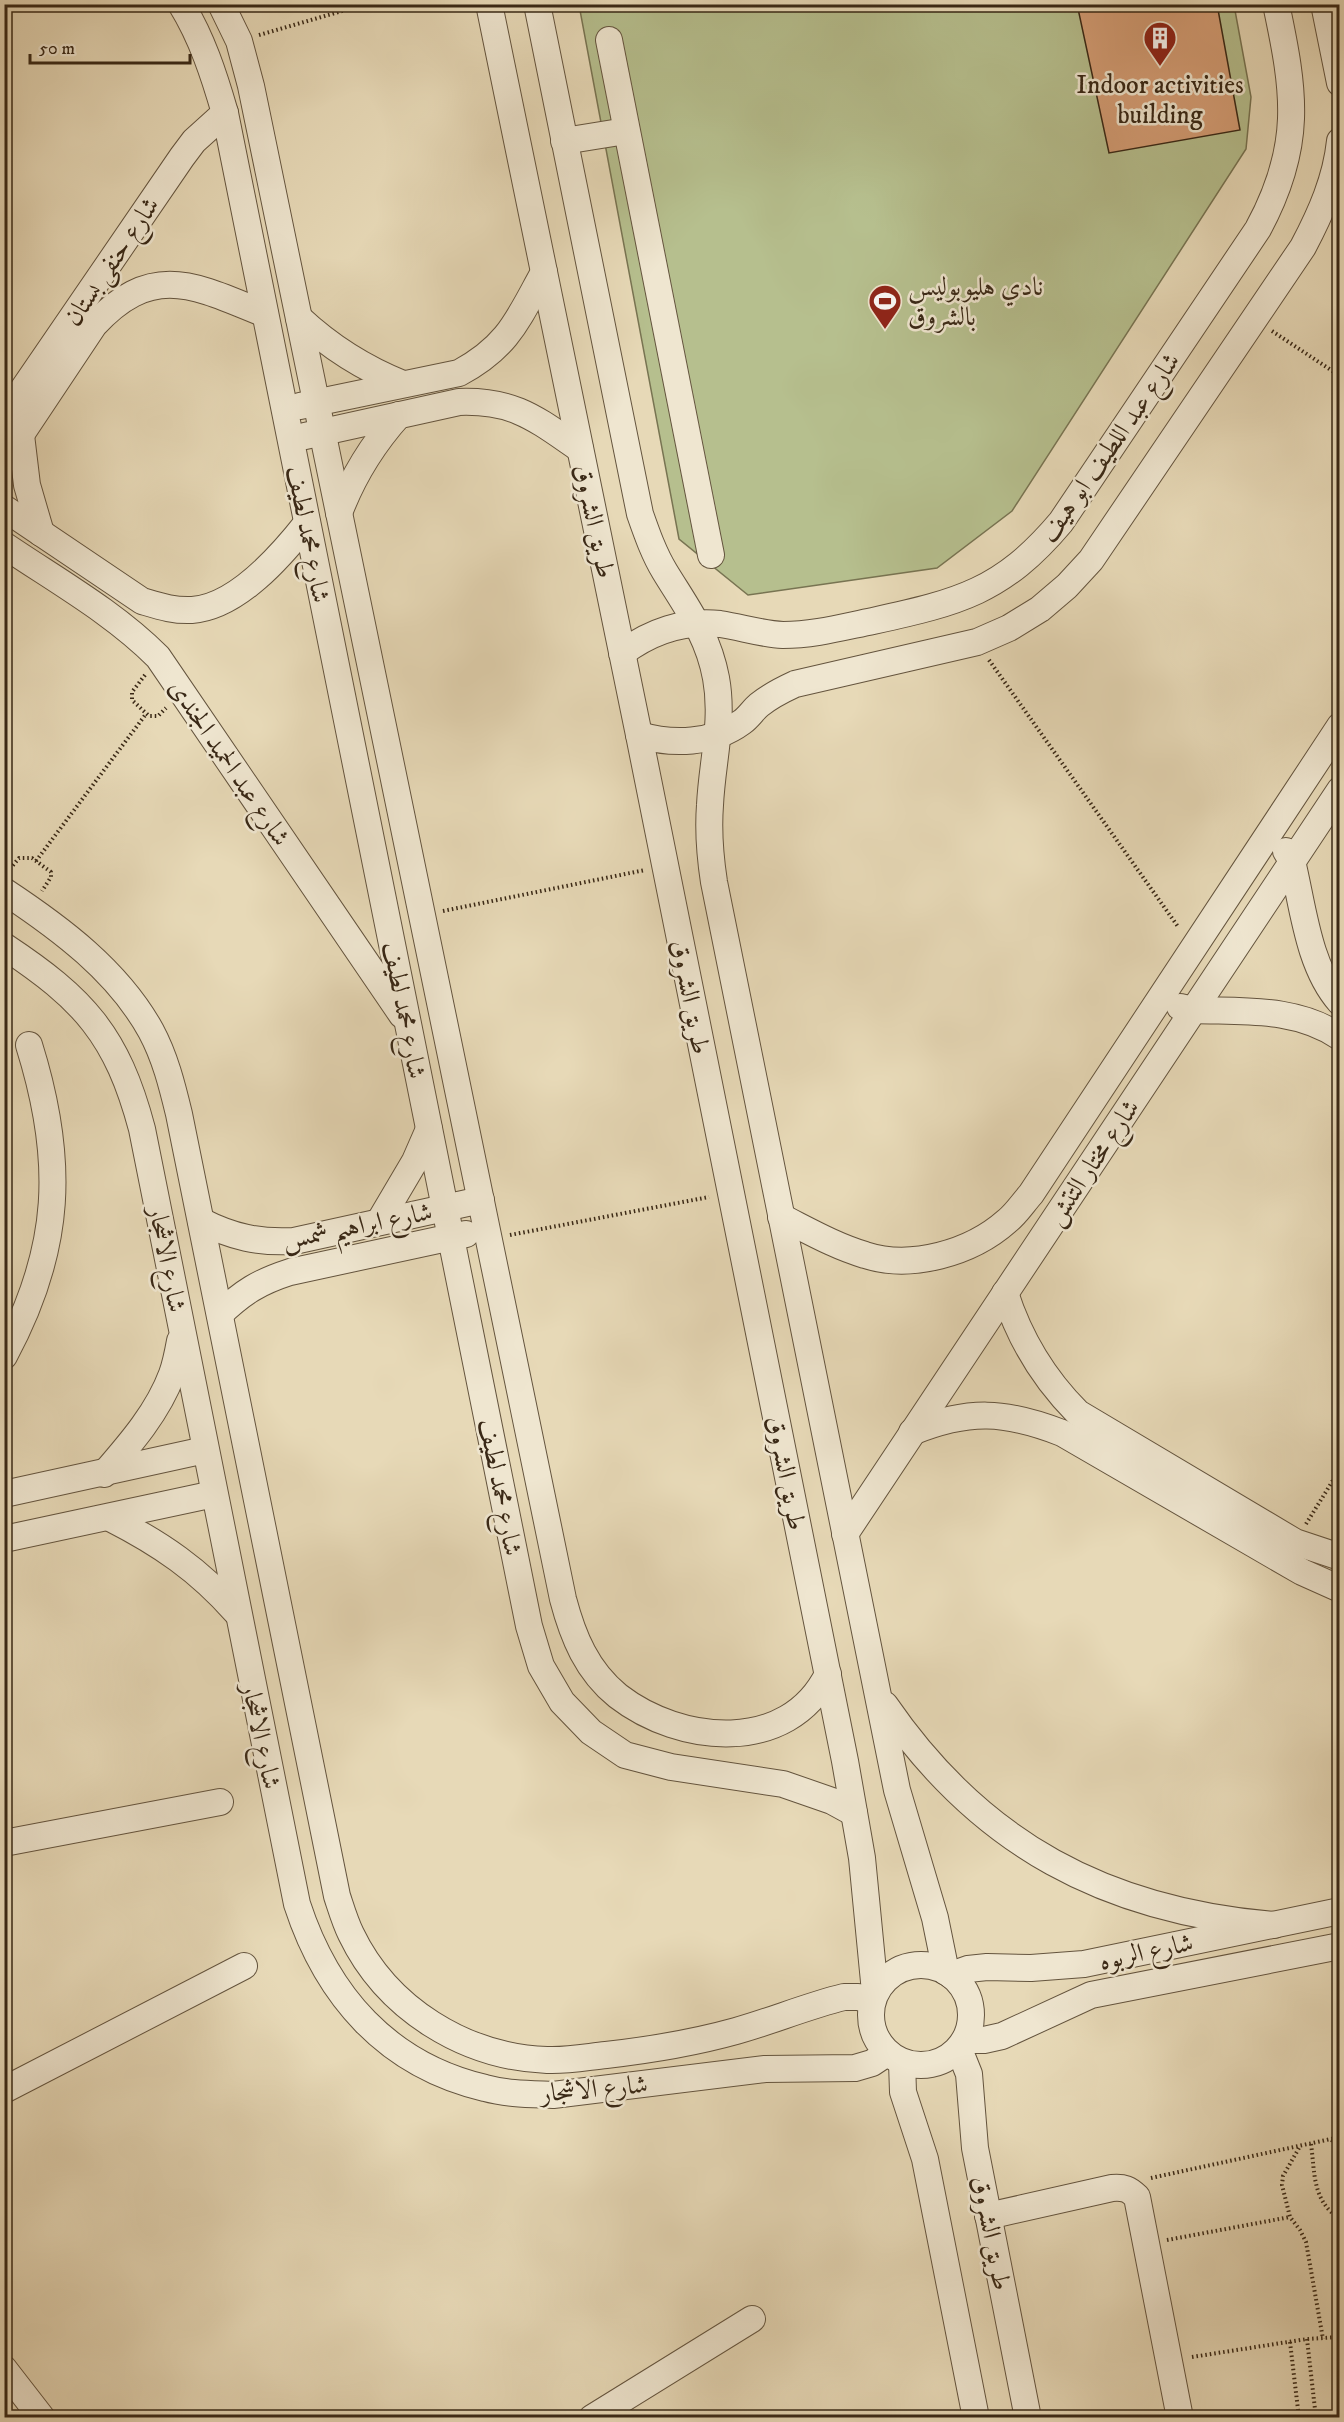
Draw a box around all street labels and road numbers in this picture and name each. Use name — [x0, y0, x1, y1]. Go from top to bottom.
street label: شارع حنفى بستان — [57, 191, 171, 335]
street label: شارع عبد اللطيف ابو هيف — [1032, 346, 1191, 552]
street label: طريق الشروق — [565, 461, 622, 581]
street label: شارع محمد لطيف — [274, 463, 337, 606]
street label: شارع عبد الحميد الجندى — [157, 673, 297, 855]
street label: طريق الشروق — [662, 937, 717, 1057]
street label: شارع محمد لطيف — [370, 939, 433, 1082]
street label: شارع مختار التتش — [1039, 1093, 1151, 1235]
street label: شارع ابراهيم شمس — [279, 1196, 437, 1265]
street label: شارع الاشجار — [136, 1200, 193, 1316]
street label: طريق الشروق — [758, 1413, 813, 1533]
street label: شارع محمد لطيف — [466, 1416, 529, 1559]
street label: شارع الاشجار — [229, 1677, 288, 1793]
street label: شارع الربوه — [1096, 1926, 1197, 1982]
street label: شارع الاشجار — [536, 2068, 649, 2115]
street label: طريق الشروق — [963, 2173, 1018, 2293]

